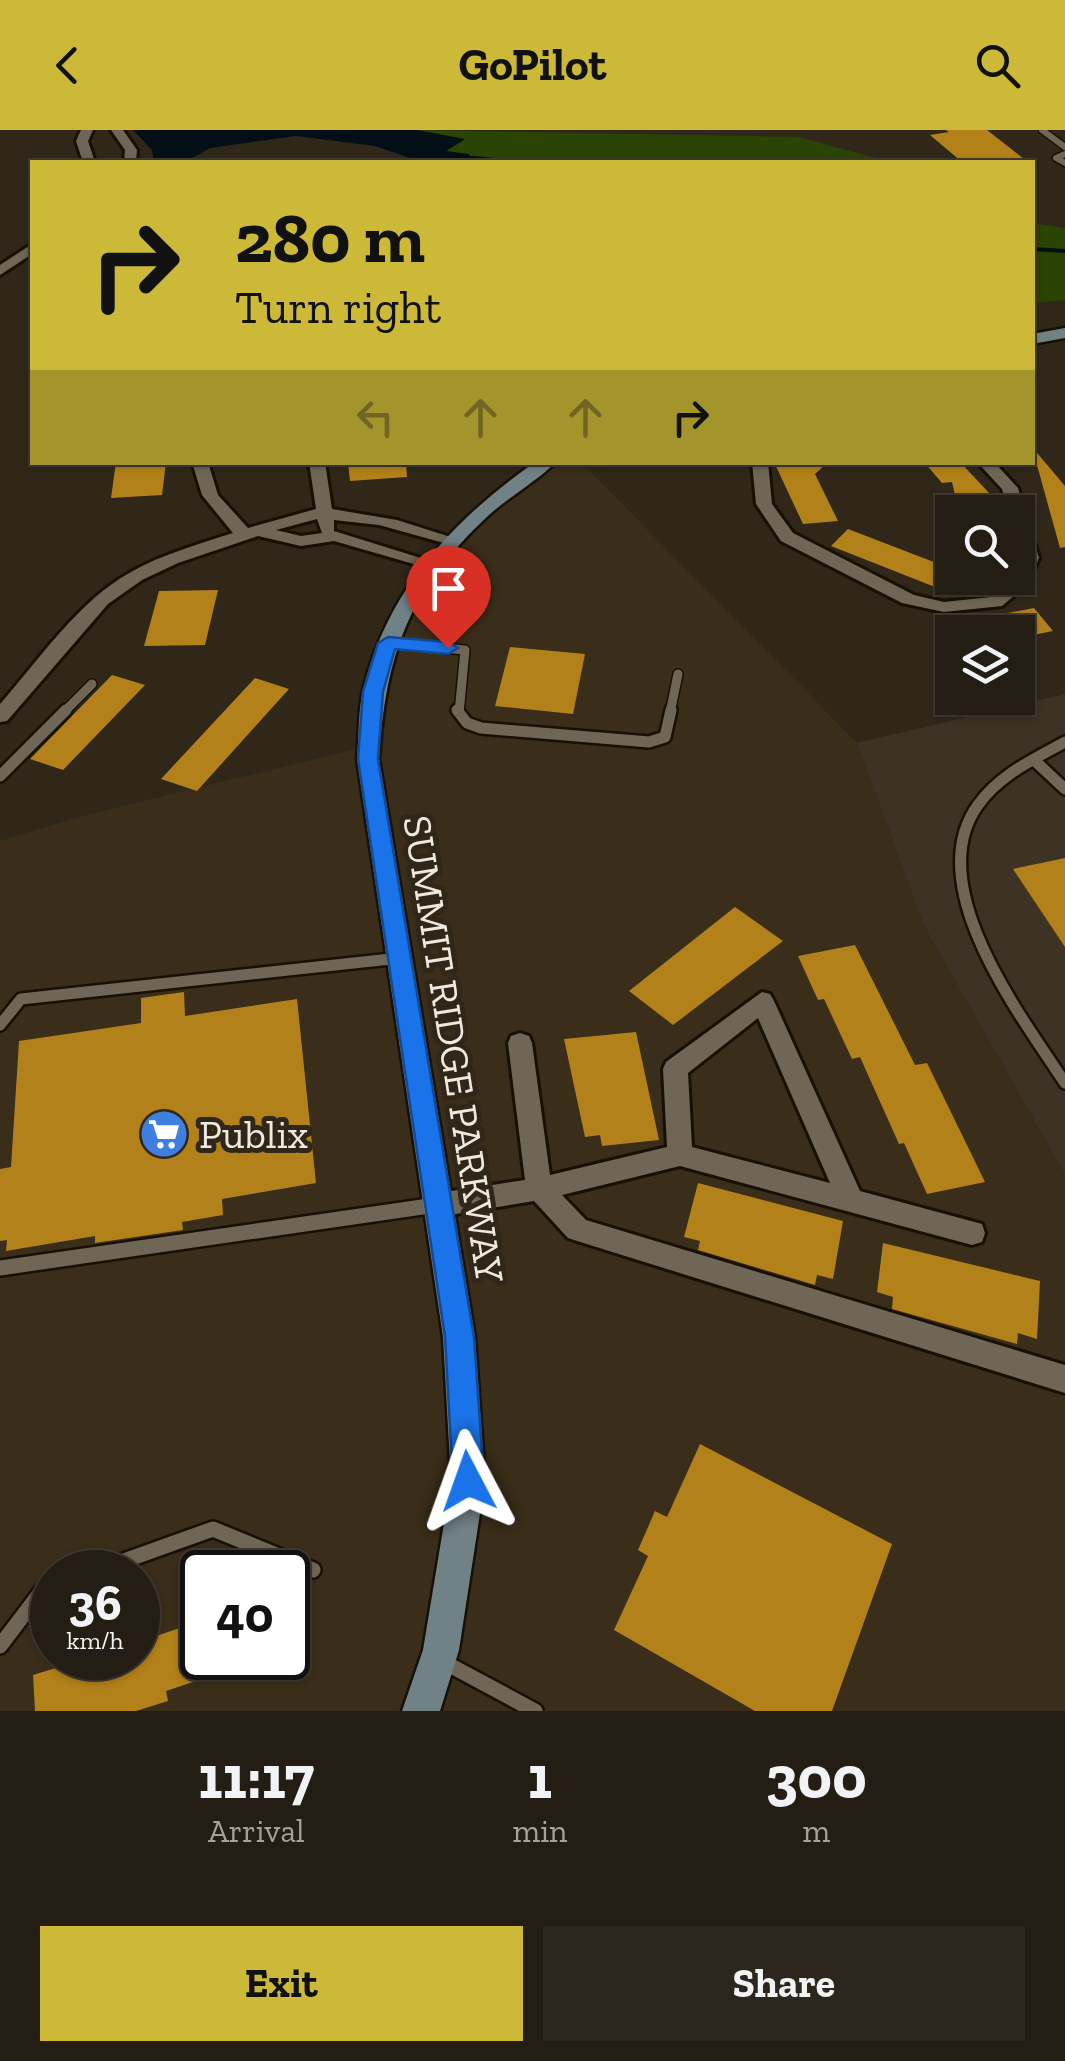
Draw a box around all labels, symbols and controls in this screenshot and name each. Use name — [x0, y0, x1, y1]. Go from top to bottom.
icon: back — [40, 38, 95, 93]
text: GoPilot — [459, 38, 606, 92]
icon: search — [970, 38, 1025, 93]
text: 280 m — [235, 196, 425, 280]
icon: right — [70, 200, 200, 330]
text: Turn right — [235, 281, 441, 335]
icon: left — [348, 390, 403, 445]
icon: ahead — [453, 390, 508, 445]
icon: ahead — [558, 390, 613, 445]
icon: right — [663, 390, 718, 445]
map controls — [935, 495, 1035, 715]
button: search — [935, 495, 1035, 595]
pin — [406, 546, 491, 649]
icon: arrive — [421, 561, 476, 616]
button: layers — [935, 615, 1035, 715]
street label: SUMMIT RIDGE PARKWAY — [393, 812, 515, 1286]
supermarket icon: Publix — [138, 1108, 190, 1160]
place label: Publix — [199, 1110, 308, 1158]
position arrow — [416, 1429, 520, 1533]
speed limit sign: 40 — [180, 1550, 310, 1680]
text: 36 — [68, 1573, 122, 1633]
text: km/h — [66, 1625, 124, 1655]
text: 11:17 — [198, 1741, 314, 1813]
text: 1 — [528, 1741, 552, 1813]
text: 300 — [766, 1741, 867, 1813]
text: Arrival — [208, 1812, 304, 1850]
text: min — [513, 1812, 567, 1850]
text: m — [802, 1812, 830, 1850]
button: Exit — [40, 1926, 523, 2041]
button: Share — [543, 1926, 1025, 2041]

